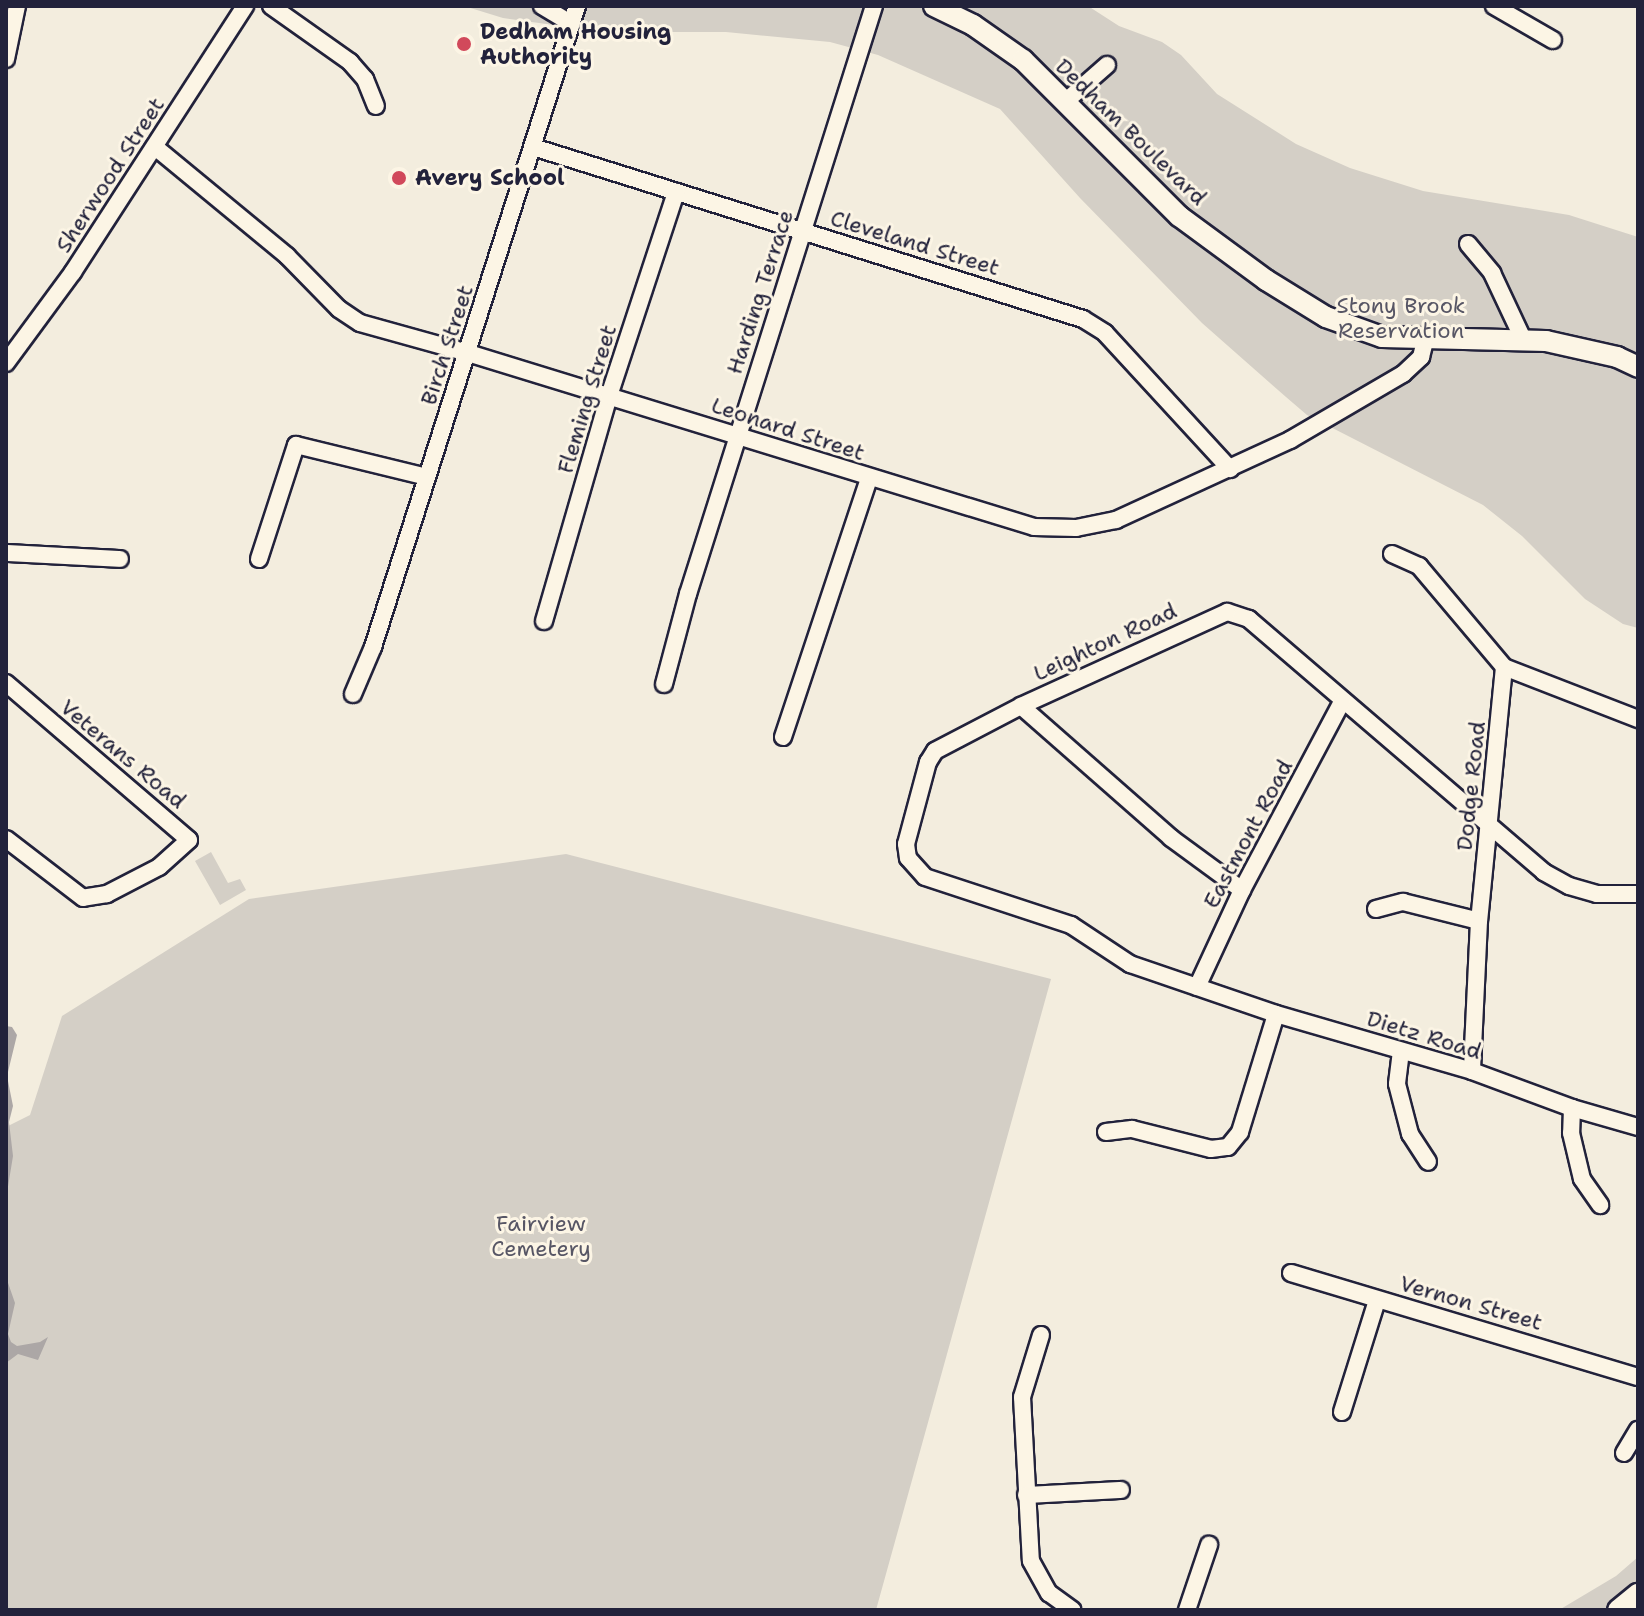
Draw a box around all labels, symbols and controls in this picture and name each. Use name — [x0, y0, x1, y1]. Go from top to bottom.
place label: Dedham Housing Authority — [480, 18, 671, 70]
marker: Dedham Housing Authority — [455, 35, 473, 53]
street label: Dedham Boulevard — [1050, 53, 1212, 211]
street label: Sherwood Street — [50, 93, 170, 257]
place label: Avery School — [415, 165, 565, 191]
marker: Avery School — [390, 169, 408, 187]
street label: Cleveland Street — [827, 205, 1003, 281]
street label: Harding Terrace — [721, 207, 799, 377]
street label: Birch Street — [415, 282, 479, 408]
park label: Stony Brook Reservation — [1337, 292, 1465, 344]
street label: Fleming Street — [552, 321, 622, 477]
street label: Leonard Street — [708, 392, 868, 466]
street label: Leighton Road — [1029, 597, 1181, 687]
street label: Veterans Road — [55, 694, 191, 814]
street label: Dodge Road — [1451, 720, 1491, 852]
street label: Eastmont Road — [1198, 755, 1298, 913]
street label: Dietz Road — [1364, 1005, 1484, 1065]
park label: Fairview Cemetery — [491, 1210, 591, 1262]
street label: Vernon Street — [1397, 1270, 1545, 1336]

